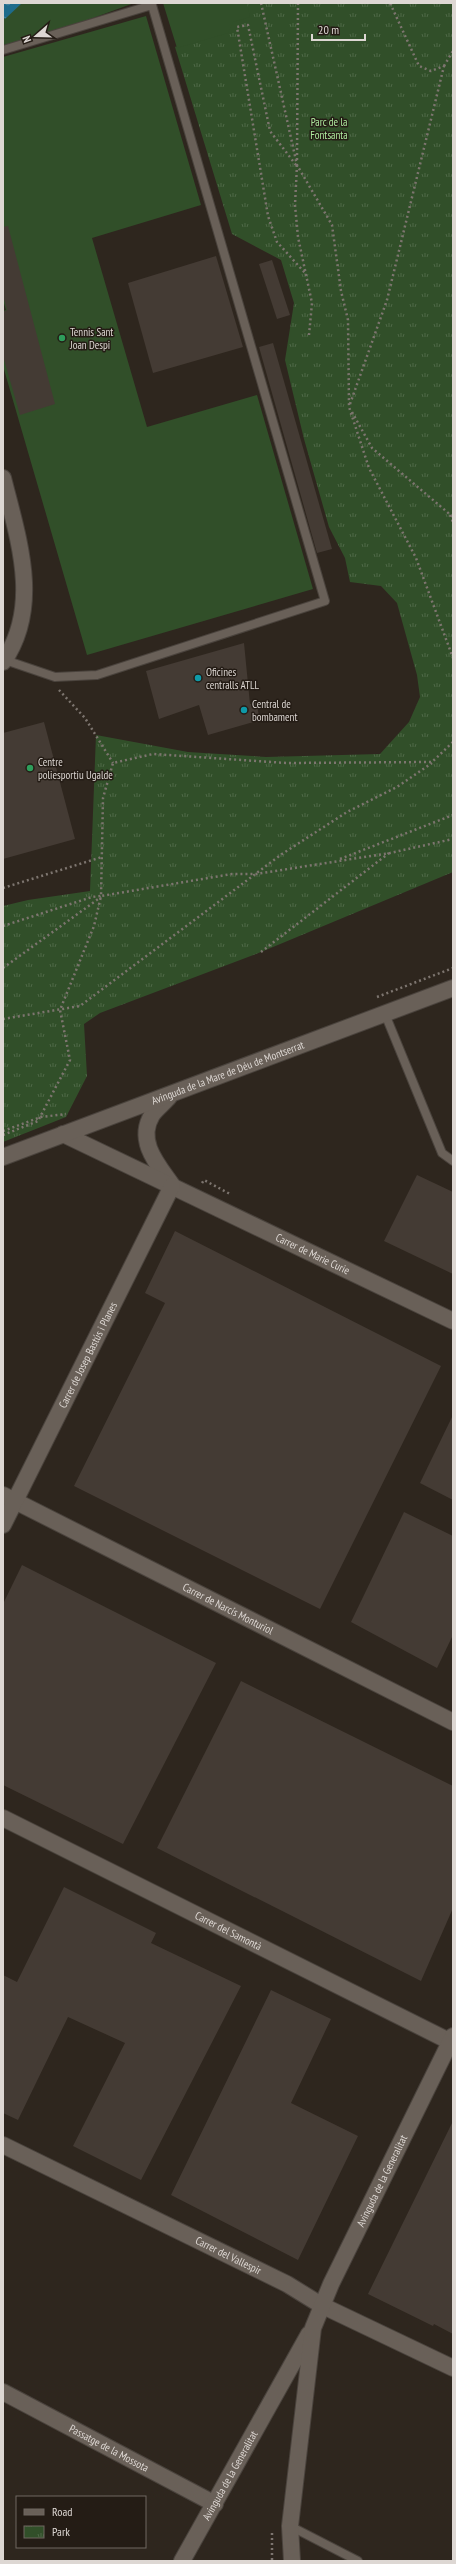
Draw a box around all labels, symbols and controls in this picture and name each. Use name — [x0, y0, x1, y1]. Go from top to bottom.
north arrow — [16, 16, 56, 56]
scale bar — [312, 16, 365, 42]
text: 20 m — [318, 22, 339, 37]
text: N — [19, 34, 34, 45]
park label: Parc de la Fontsanta — [310, 115, 348, 142]
place label: Tennis Sant Joan Despi — [69, 325, 113, 352]
marker: Tennis Sant Joan Despi — [57, 333, 67, 343]
place label: Oficines centralls ATLL — [206, 665, 259, 692]
marker: Oficines centralls ATLL — [193, 673, 203, 683]
place label: Central de bombament — [252, 697, 297, 724]
marker: Central de bombament — [239, 705, 249, 715]
place label: Centre poliesportiu Ugalde — [38, 755, 113, 782]
marker: Centre poliesportiu Ugalde — [25, 763, 35, 773]
street label: Avinguda de la Mare de Déu de Montserrat — [149, 1038, 306, 1108]
street label: Carrer de Marie Curie — [274, 1230, 352, 1278]
street label: Carrer de Josep Bastús i Planes — [55, 1299, 120, 1410]
street label: Carrer de Narcís Monturiol — [180, 1580, 276, 1637]
street label: Carrer del Samontà — [193, 1908, 264, 1953]
street label: Avinguda de la Generalitat — [353, 2132, 410, 2229]
street label: Carrer del Vallespir — [193, 2233, 264, 2277]
street label: Passatge de la Mossota — [67, 2421, 151, 2475]
street label: Avinguda de la Generalitat — [199, 2428, 261, 2523]
legend — [16, 2496, 146, 2548]
text: Road — [52, 2504, 72, 2519]
text: Park — [52, 2524, 70, 2539]

